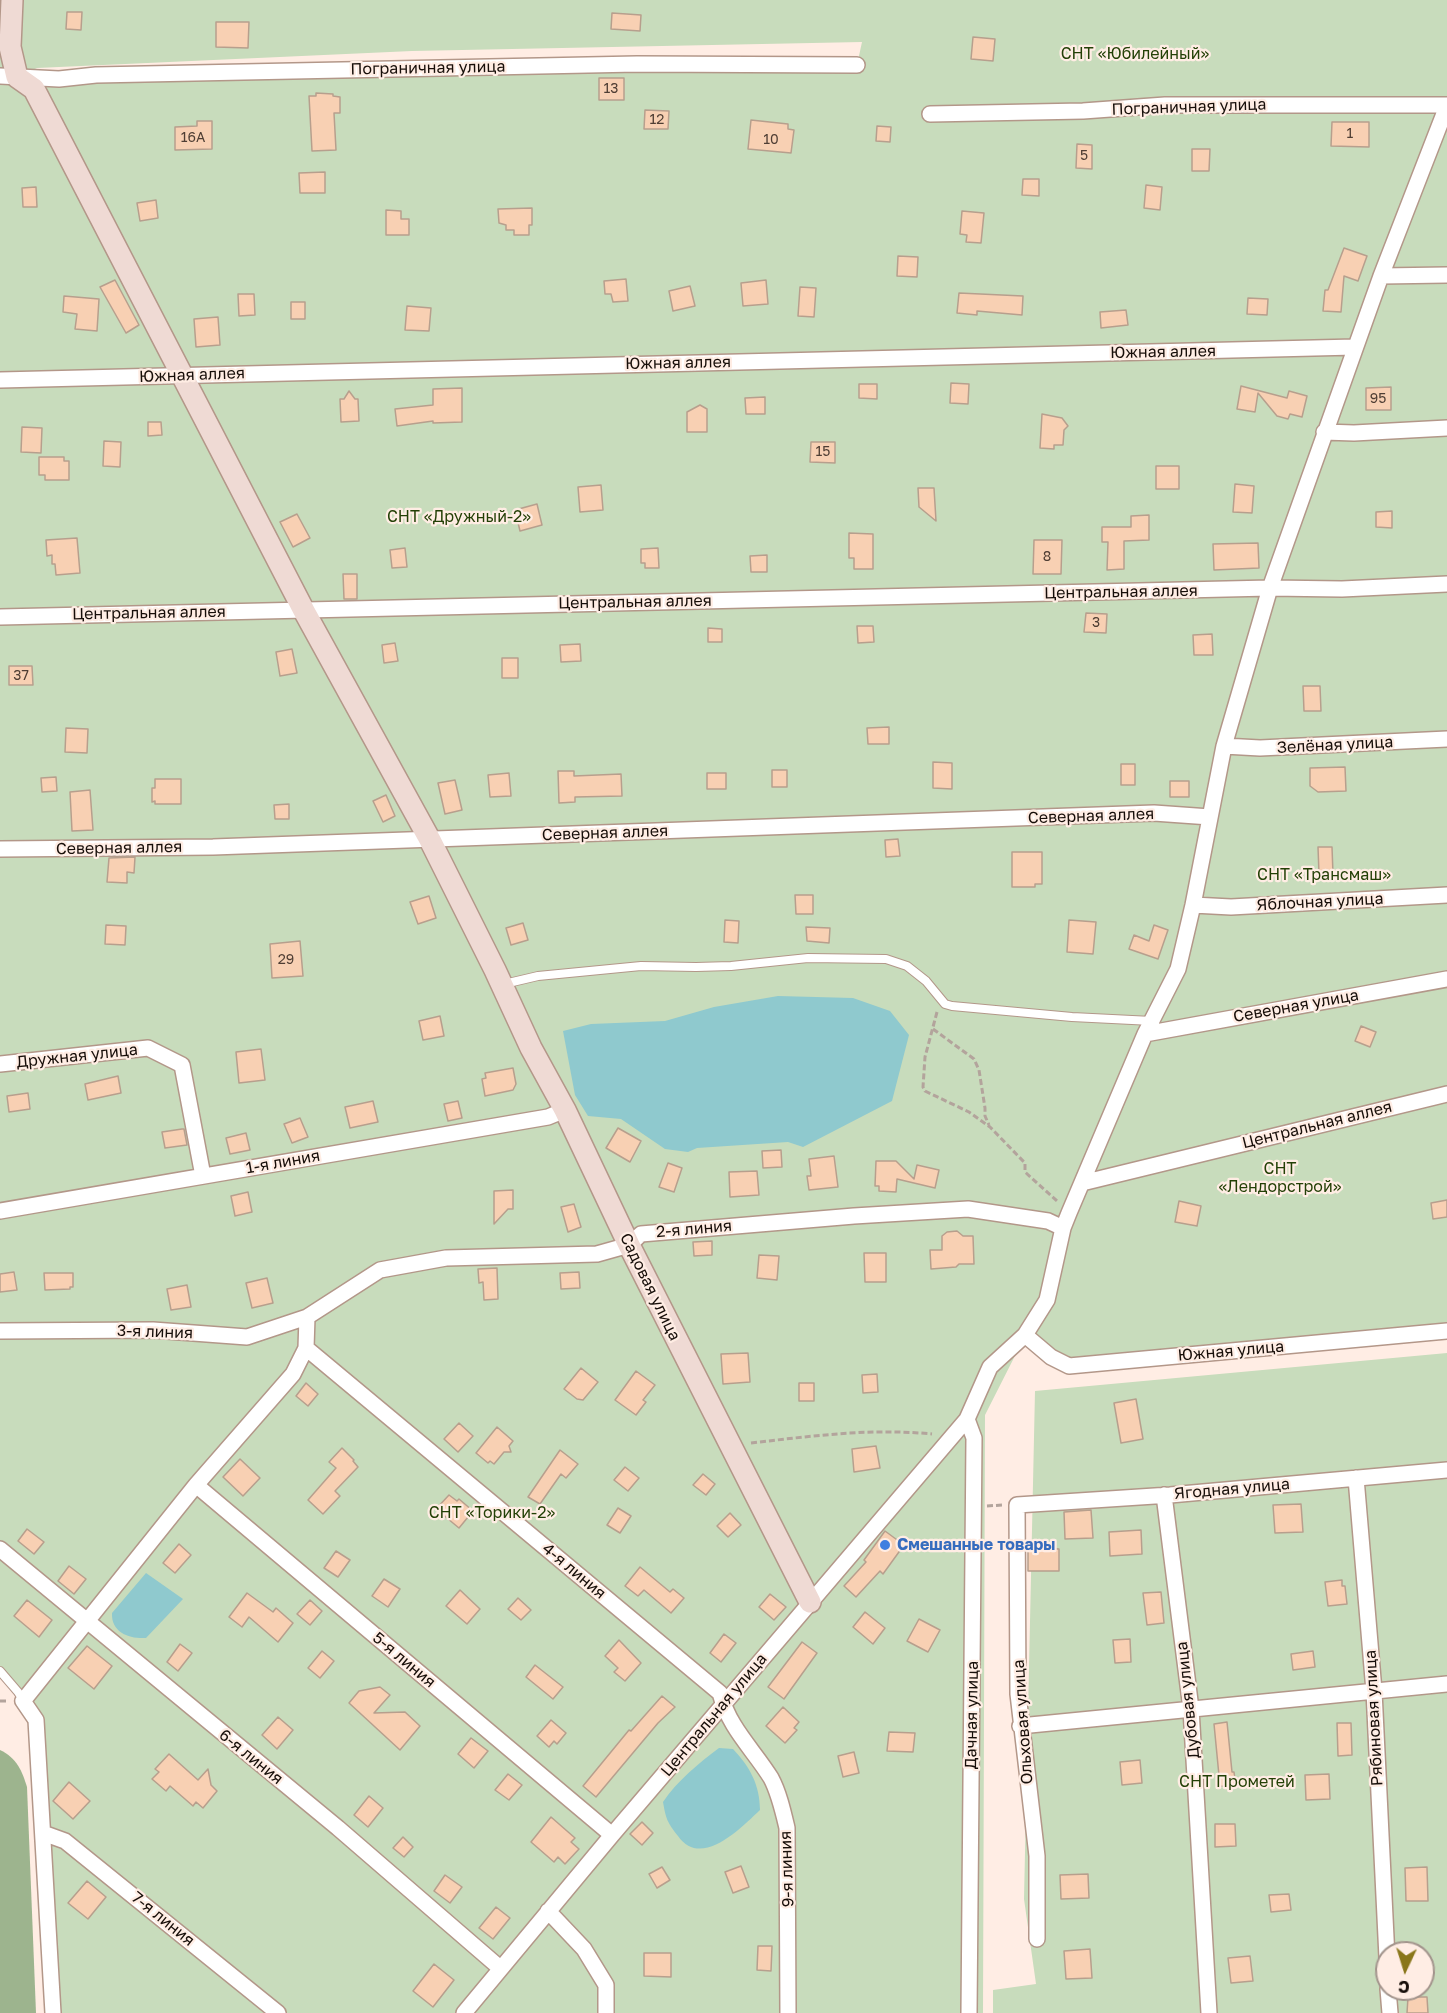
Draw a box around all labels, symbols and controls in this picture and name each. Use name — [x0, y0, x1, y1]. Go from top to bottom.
park label: СНТ «Юбилейный» — [1061, 44, 1209, 64]
street label: Пограничная улица — [350, 57, 506, 79]
house number: 13 — [604, 81, 618, 97]
street label: Пограничная улица — [1111, 95, 1267, 119]
house number: 12 — [650, 112, 664, 128]
house number: 1 — [1347, 126, 1353, 142]
house number: 16А — [181, 130, 205, 146]
house number: 10 — [763, 132, 779, 148]
house number: 5 — [1080, 148, 1088, 164]
street label: Южная аллея — [1110, 341, 1216, 363]
street label: Южная аллея — [625, 352, 731, 374]
street label: Южная аллея — [139, 364, 245, 386]
house number: 95 — [1370, 391, 1386, 407]
house number: 15 — [816, 444, 830, 460]
park label: СНТ «Дружный-2» — [387, 507, 531, 527]
house number: 8 — [1043, 549, 1051, 565]
street label: Центральная аллея — [1044, 581, 1198, 603]
street label: Центральная аллея — [558, 591, 712, 613]
street label: Центральная аллея — [72, 602, 226, 624]
house number: 3 — [1092, 615, 1100, 631]
house number: 37 — [13, 668, 29, 684]
street label: Зелёная улица — [1276, 732, 1394, 758]
street label: Северная аллея — [1028, 804, 1154, 828]
street label: Северная аллея — [542, 821, 668, 845]
street label: Северная аллея — [56, 837, 182, 859]
park label: СНТ «Трансмаш» — [1257, 865, 1391, 885]
street label: Яблочная улица — [1256, 889, 1384, 915]
house number: 29 — [278, 952, 294, 968]
street label: Северная улица — [1232, 986, 1360, 1026]
street label: Дружная улица — [15, 1040, 139, 1072]
street label: Центральная аллея — [1240, 1097, 1394, 1153]
street label: 1-я линия — [245, 1146, 321, 1178]
park label: СНТ «Лендорстрой» — [1219, 1159, 1341, 1197]
street label: 2-я линия — [655, 1216, 733, 1242]
street label: Садовая улица — [616, 1230, 684, 1344]
street label: 3-я линия — [117, 1321, 193, 1343]
street label: Южная улица — [1177, 1337, 1285, 1365]
street label: Ягодная улица — [1173, 1474, 1291, 1504]
park label: СНТ «Торики-2» — [429, 1503, 555, 1523]
place label: Смешанные товары — [897, 1535, 1055, 1555]
marker: Смешанные товары — [878, 1538, 892, 1552]
street label: 4-я линия — [538, 1539, 610, 1603]
street label: 5-я линия — [369, 1628, 439, 1692]
street label: Дубовая улица — [1172, 1641, 1204, 1759]
street label: Рябиновая улица — [1361, 1649, 1387, 1787]
street label: Центральная улица — [657, 1650, 771, 1780]
street label: Ольховая улица — [1009, 1659, 1037, 1785]
street label: Дачная улица — [961, 1661, 983, 1769]
street label: 6-я линия — [215, 1725, 287, 1789]
park label: СНТ Прометей — [1179, 1772, 1295, 1792]
street label: 9-я линия — [776, 1830, 798, 1908]
street label: 7-я линия — [128, 1888, 198, 1950]
north arrow — [1375, 1941, 1435, 2001]
text: С — [1398, 1977, 1410, 1997]

